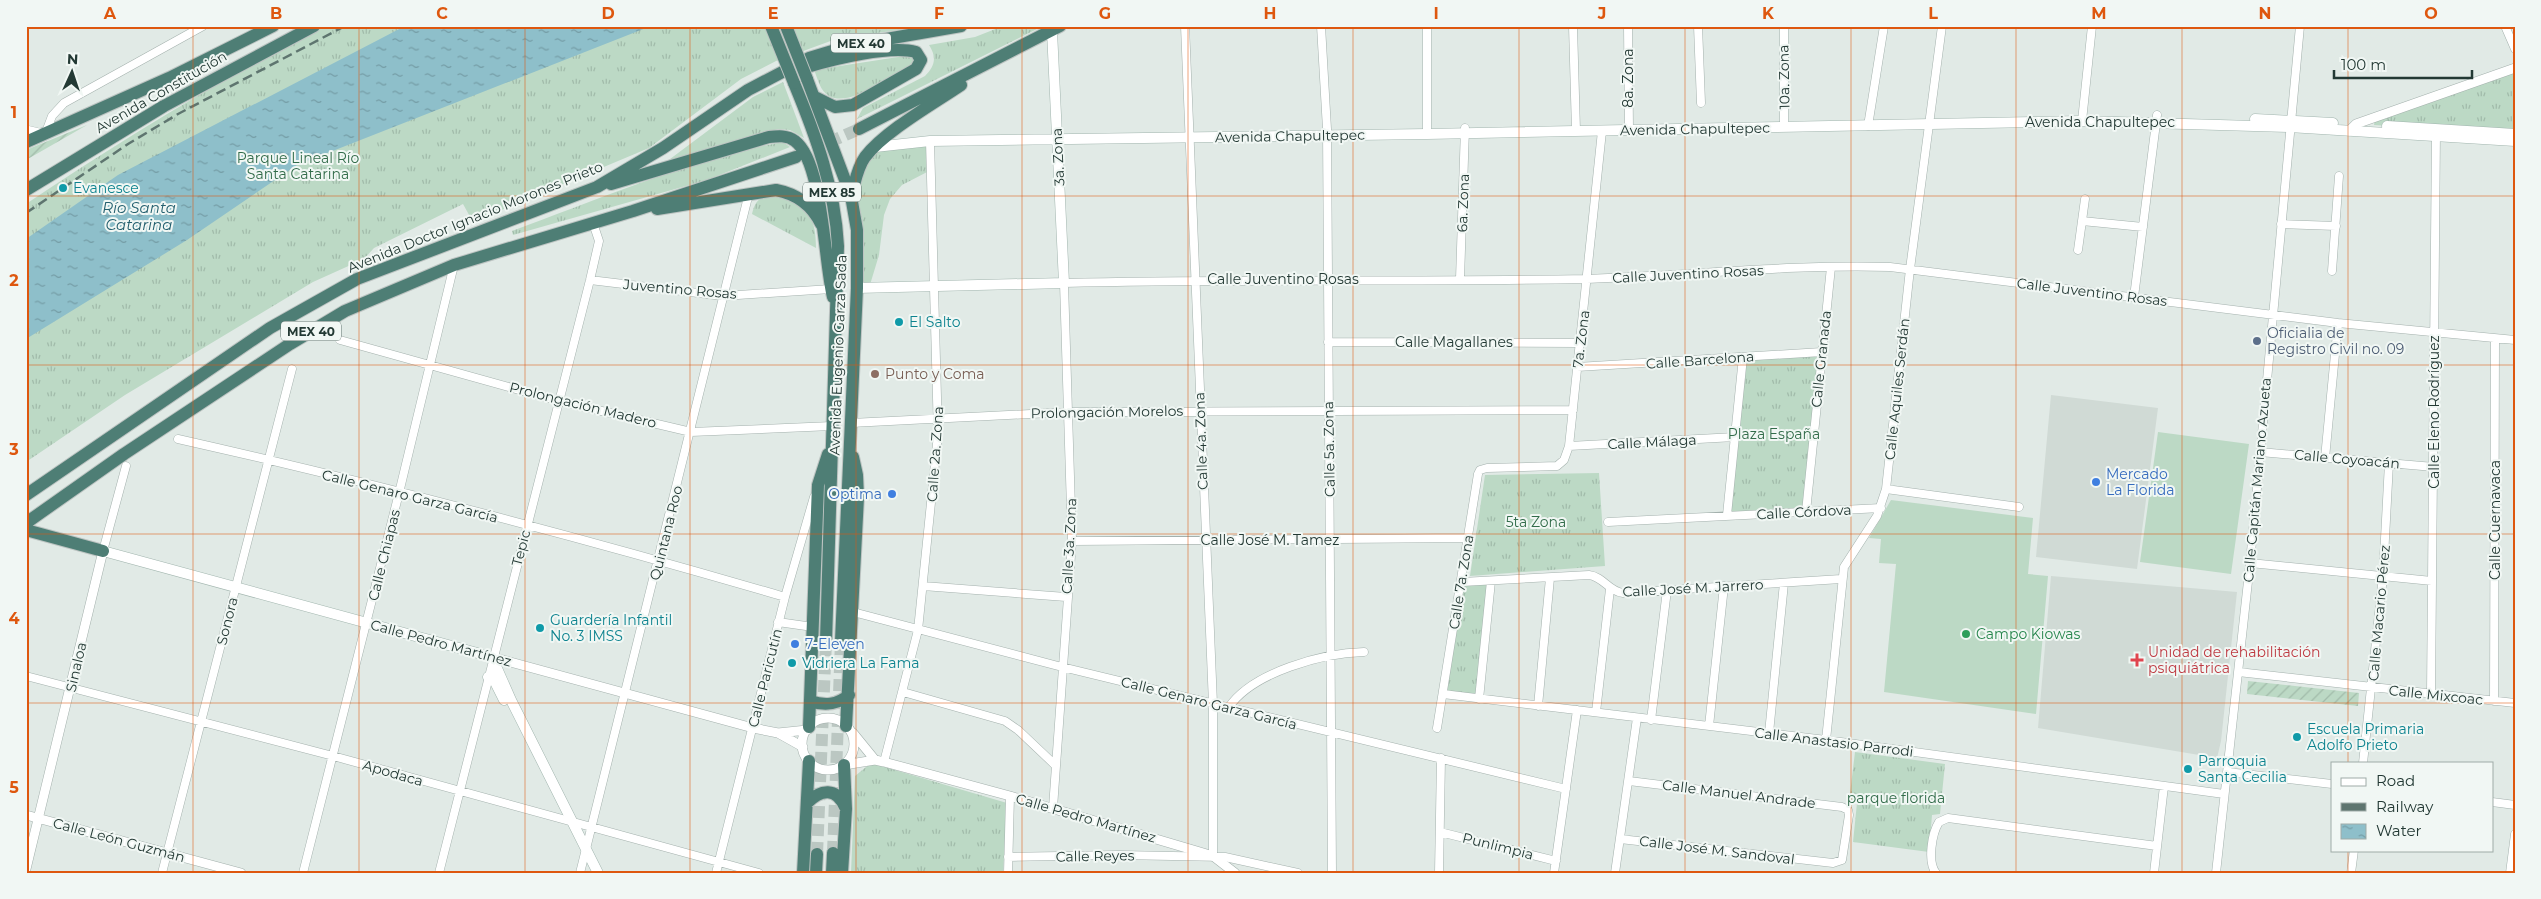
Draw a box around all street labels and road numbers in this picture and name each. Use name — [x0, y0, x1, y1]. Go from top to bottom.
road number: MEX 40 — [831, 34, 891, 52]
street label: 10a. Zona — [1774, 45, 1794, 109]
street label: Avenida Constitución — [92, 47, 230, 137]
street label: 8a. Zona — [1619, 48, 1637, 108]
street label: Avenida Chapultepec — [2025, 113, 2175, 131]
street label: Avenida Chapultepec — [1620, 119, 1770, 139]
street label: Avenida Chapultepec — [1215, 126, 1365, 146]
street label: 3a. Zona — [1047, 127, 1069, 187]
street label: Avenida Doctor Ignacio Morones Prieto — [345, 157, 606, 277]
street label: 6a. Zona — [1453, 173, 1473, 233]
road number: MEX 85 — [803, 182, 861, 202]
street label: Avenida Eugenio Garza Sada — [825, 254, 851, 456]
street label: Calle Juventino Rosas — [1612, 261, 1764, 287]
street label: Calle Juventino Rosas — [1207, 270, 1359, 288]
street label: Calle Juventino Rosas — [2016, 274, 2169, 310]
street label: Juventino Rosas — [621, 275, 738, 303]
street label: 7a. Zona — [1569, 309, 1593, 369]
street label: Calle Granada — [1807, 310, 1835, 408]
street label: Calle Aquiles Serdán — [1881, 317, 1913, 461]
road number: MEX 40 — [281, 322, 341, 341]
street label: Calle Magallanes — [1395, 333, 1513, 351]
street label: Calle Eleno Rodríguez — [2425, 335, 2443, 489]
street label: Calle Barcelona — [1645, 347, 1755, 373]
street label: Calle Capitán Mariano Azueta — [2239, 377, 2275, 583]
street label: Prolongación Madero — [508, 378, 659, 432]
street label: Calle 4a. Zona — [1190, 392, 1212, 490]
street label: Calle 5a. Zona — [1319, 401, 1339, 497]
street label: Prolongación Morelos — [1031, 402, 1184, 422]
street label: Calle 2a. Zona — [923, 405, 947, 503]
street label: Calle Málaga — [1607, 431, 1697, 453]
street label: Calle Coyoacán — [2293, 445, 2401, 473]
street label: Calle Cuernavaca — [2486, 460, 2504, 580]
street label: Calle Genaro Garza García — [320, 465, 500, 527]
street label: Quintana Roo — [646, 483, 687, 582]
street label: Calle 3a. Zona — [1058, 498, 1080, 594]
street label: Calle Córdova — [1756, 501, 1852, 523]
street label: Calle Chiapas — [364, 507, 404, 603]
street label: Tepic — [508, 528, 534, 568]
street label: Calle José M. Tamez — [1201, 531, 1339, 549]
street label: Calle 7a. Zona — [1445, 533, 1477, 631]
street label: Calle Macario Pérez — [2364, 544, 2394, 682]
street label: Calle José M. Jarrero — [1622, 575, 1764, 601]
street label: Sonora — [212, 595, 242, 647]
street label: Calle Pedro Martínez — [368, 615, 514, 671]
street label: Calle Paricutín — [744, 627, 786, 729]
street label: Sinaloa — [62, 640, 90, 694]
street label: Calle Genaro Garza García — [1119, 672, 1299, 734]
street label: Calle Mixcoac — [2388, 681, 2484, 709]
street label: Calle Anastasio Parrodi — [1753, 723, 1915, 761]
street label: Apodaca — [361, 756, 425, 790]
street label: Calle Manuel Andrade — [1661, 776, 1817, 812]
street label: Calle Pedro Martínez — [1014, 789, 1158, 847]
street label: Calle León Guzmán — [51, 814, 187, 866]
street label: Punlimpia — [1460, 828, 1536, 864]
street label: Calle José M. Sandoval — [1638, 832, 1796, 868]
street label: Calle Reyes — [1055, 846, 1135, 866]

